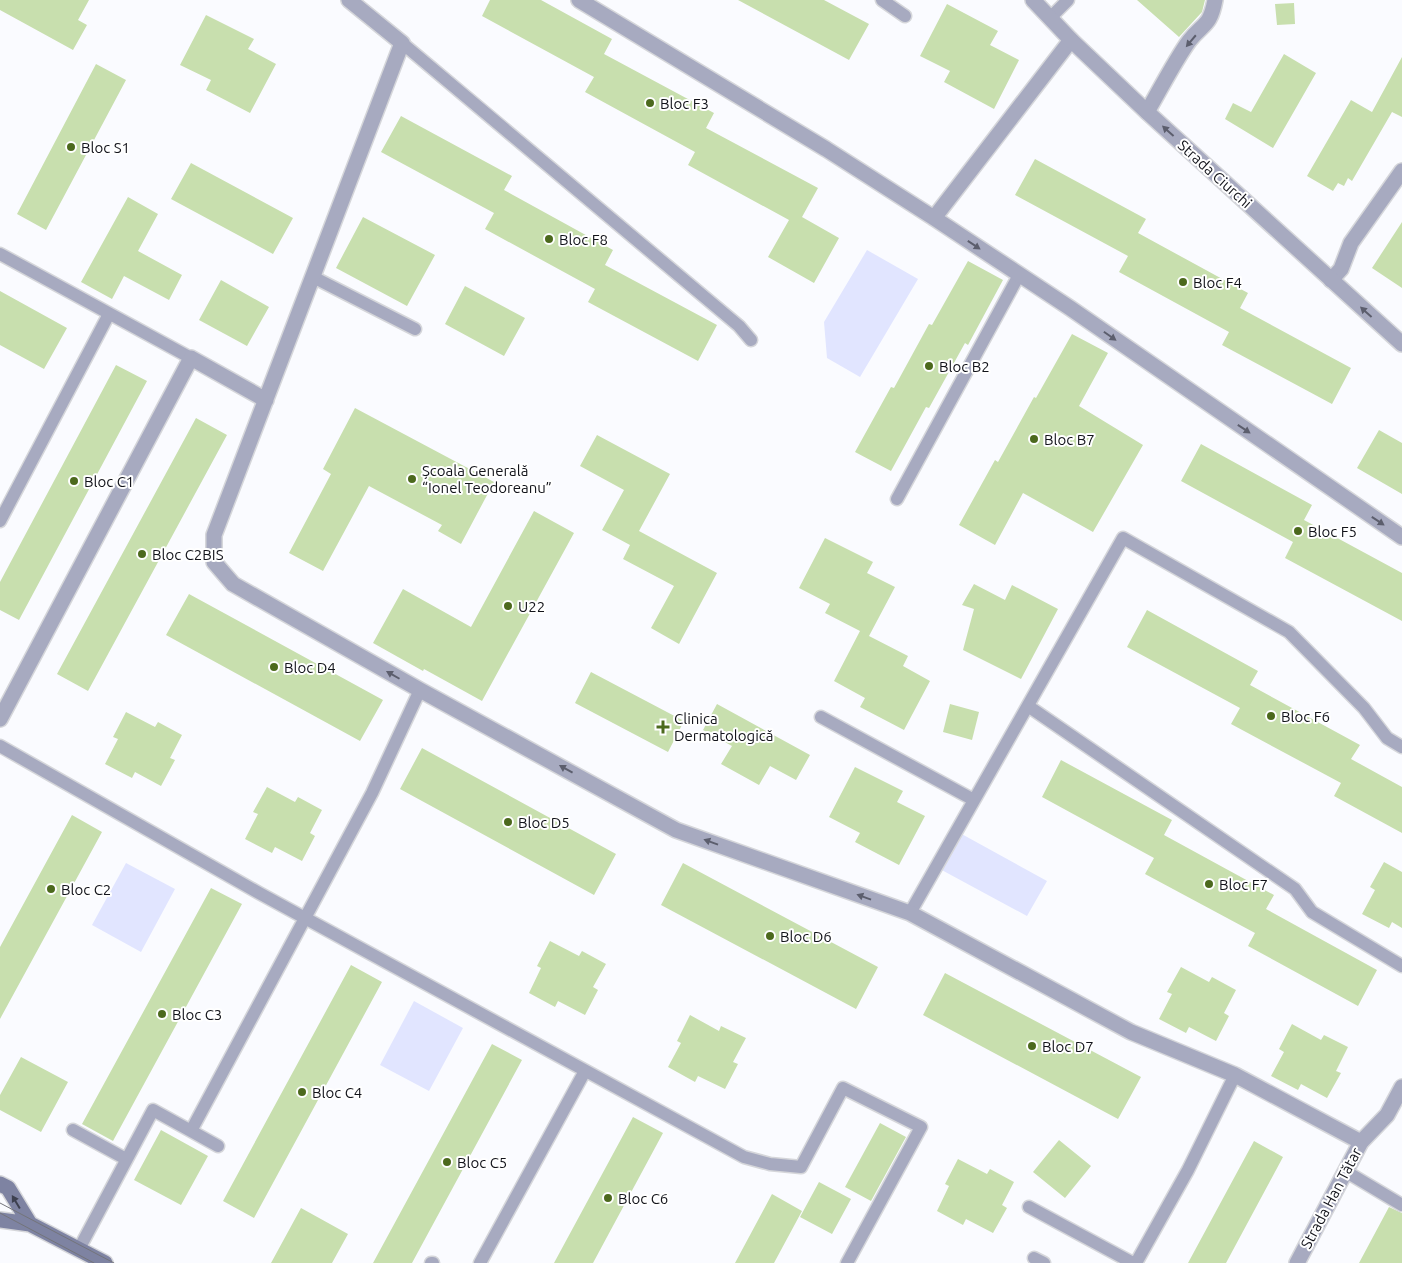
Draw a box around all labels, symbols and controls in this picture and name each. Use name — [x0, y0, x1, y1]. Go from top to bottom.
one-way arrow — [1185, 34, 1196, 47]
place label: Bloc F3 — [660, 95, 709, 112]
marker: Bloc F3 — [644, 97, 656, 109]
one-way arrow — [1163, 125, 1175, 137]
street label: Strada Ciurchi — [1175, 136, 1255, 212]
place label: Bloc S1 — [81, 139, 130, 156]
marker: Bloc S1 — [65, 141, 77, 153]
place label: Bloc F8 — [559, 231, 608, 248]
marker: Bloc F8 — [543, 233, 555, 245]
one-way arrow — [968, 240, 981, 250]
place label: Bloc F4 — [1193, 274, 1242, 291]
marker: Bloc F4 — [1177, 276, 1189, 288]
one-way arrow — [1359, 306, 1372, 317]
one-way arrow — [1103, 331, 1117, 341]
place label: Bloc B2 — [939, 358, 990, 375]
marker: Bloc B2 — [923, 360, 935, 372]
one-way arrow — [1237, 424, 1250, 434]
place label: Bloc B7 — [1044, 431, 1095, 448]
marker: Bloc B7 — [1028, 433, 1040, 445]
place label: Școala Generală “Ionel Teodoreanu” — [422, 462, 552, 496]
place label: Bloc C1 — [84, 473, 134, 490]
marker: Școala Generală “Ionel Teodoreanu” — [406, 473, 418, 485]
marker: Bloc C1 — [68, 475, 80, 487]
one-way arrow — [1371, 516, 1384, 526]
place label: Bloc F5 — [1308, 523, 1357, 540]
marker: Bloc F5 — [1292, 525, 1304, 537]
place label: Bloc C2BIS — [152, 546, 224, 563]
marker: Bloc C2BIS — [136, 548, 148, 560]
place label: U22 — [518, 598, 545, 615]
marker: U22 — [502, 600, 514, 612]
place label: Bloc D4 — [284, 659, 336, 676]
marker: Bloc D4 — [268, 661, 280, 673]
one-way arrow — [386, 670, 399, 679]
place label: Bloc F6 — [1281, 708, 1330, 725]
place label: Clinica Dermatologică — [674, 710, 773, 744]
marker: Bloc F6 — [1265, 710, 1277, 722]
marker: Clinica Dermatologică — [656, 720, 670, 734]
one-way arrow — [559, 765, 574, 773]
place label: Bloc D5 — [518, 814, 570, 831]
marker: Bloc D5 — [502, 816, 514, 828]
one-way arrow — [703, 838, 718, 846]
place label: Bloc F7 — [1219, 876, 1268, 893]
marker: Bloc F7 — [1203, 878, 1215, 890]
place label: Bloc C2 — [61, 881, 111, 898]
marker: Bloc C2 — [45, 883, 57, 895]
one-way arrow — [856, 893, 871, 901]
place label: Bloc D6 — [780, 928, 832, 945]
marker: Bloc D6 — [764, 930, 776, 942]
place label: Bloc C3 — [172, 1006, 222, 1023]
marker: Bloc C3 — [156, 1008, 168, 1020]
place label: Bloc D7 — [1042, 1038, 1094, 1055]
marker: Bloc D7 — [1026, 1040, 1038, 1052]
place label: Bloc C4 — [312, 1084, 362, 1101]
marker: Bloc C4 — [296, 1086, 308, 1098]
street label: Strada Han Tătar — [1297, 1144, 1365, 1251]
place label: Bloc C5 — [457, 1154, 507, 1171]
marker: Bloc C5 — [441, 1156, 453, 1168]
place label: Bloc C6 — [618, 1190, 668, 1207]
marker: Bloc C6 — [602, 1192, 614, 1204]
one-way arrow — [12, 1196, 21, 1209]

